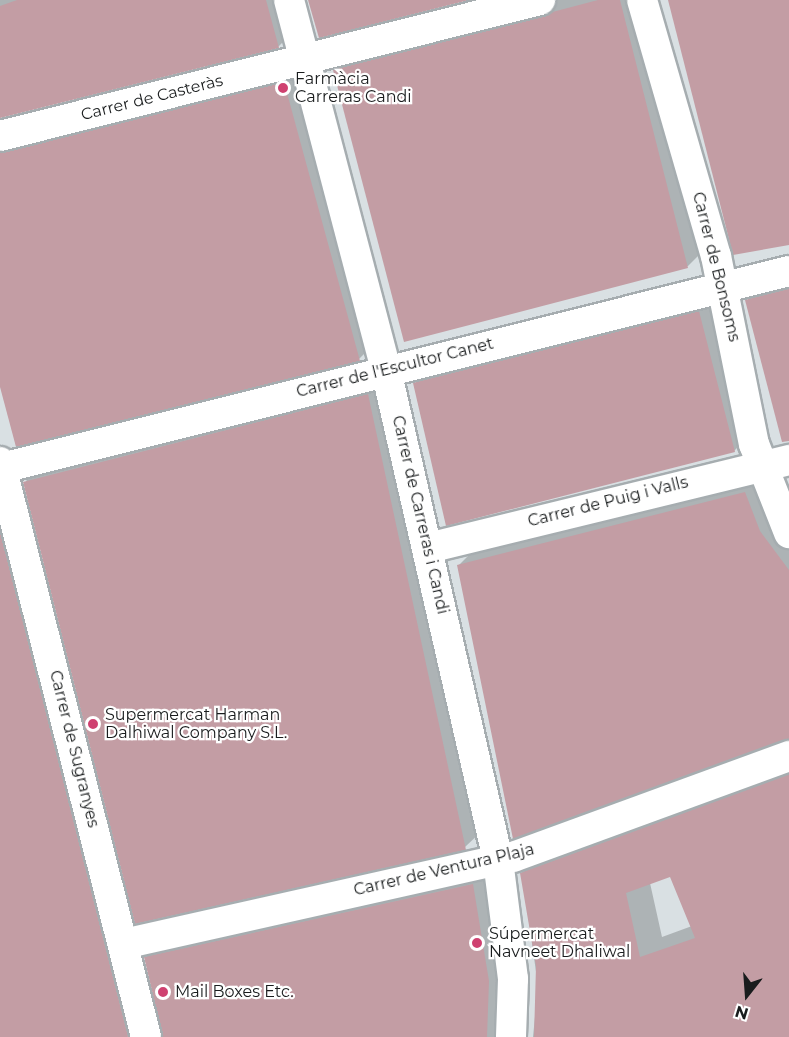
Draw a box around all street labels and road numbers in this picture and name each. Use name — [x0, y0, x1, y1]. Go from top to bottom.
street label: Carrer de Casteràs — [79, 71, 225, 125]
street label: Carrer de Bonsoms — [688, 190, 744, 344]
street label: Carrer de l'Escultor Canet — [294, 334, 496, 402]
street label: Carrer de Carreras i Candi — [388, 414, 452, 616]
street label: Carrer de Puig i Valls — [526, 473, 690, 531]
street label: Carrer de Sugranyes — [45, 668, 103, 830]
street label: Carrer de Ventura Plaja — [352, 840, 536, 900]

